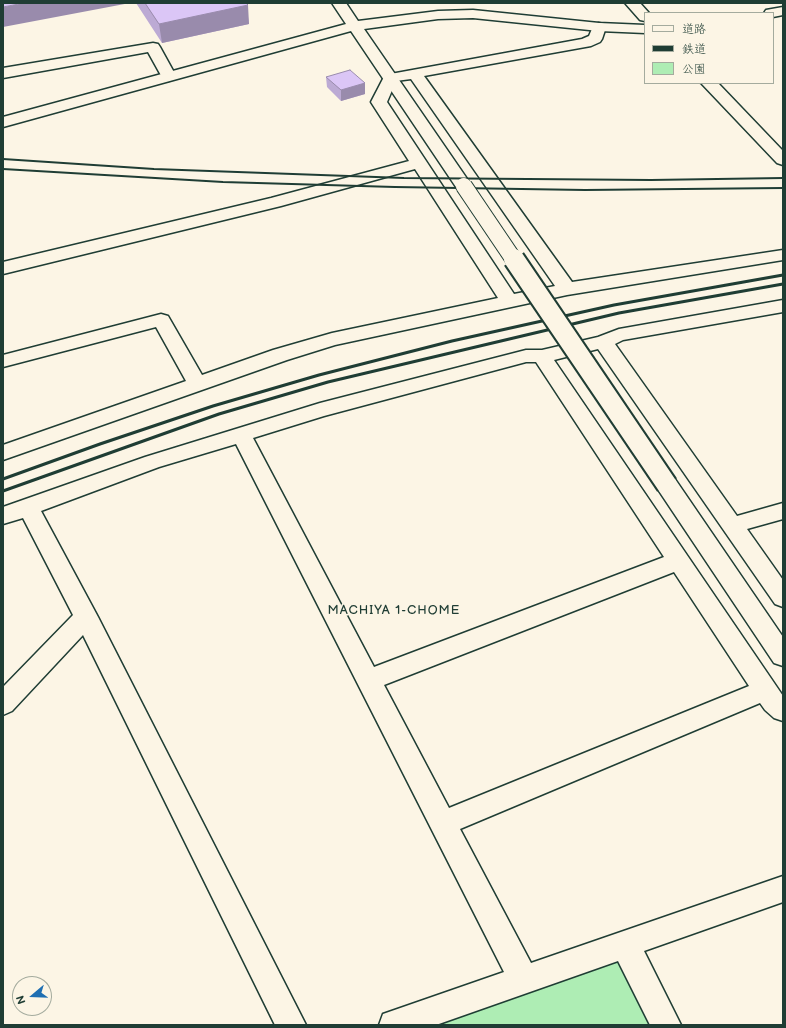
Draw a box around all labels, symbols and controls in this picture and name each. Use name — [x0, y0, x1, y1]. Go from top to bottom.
legend — [644, 12, 774, 84]
text: 道路 — [682, 22, 706, 37]
text: 鉄道 — [682, 42, 706, 57]
text: 公園 — [682, 62, 706, 77]
district label: MACHIYA 1-CHOME — [328, 603, 460, 619]
north arrow — [12, 976, 52, 1016]
text: N — [14, 994, 29, 1006]

